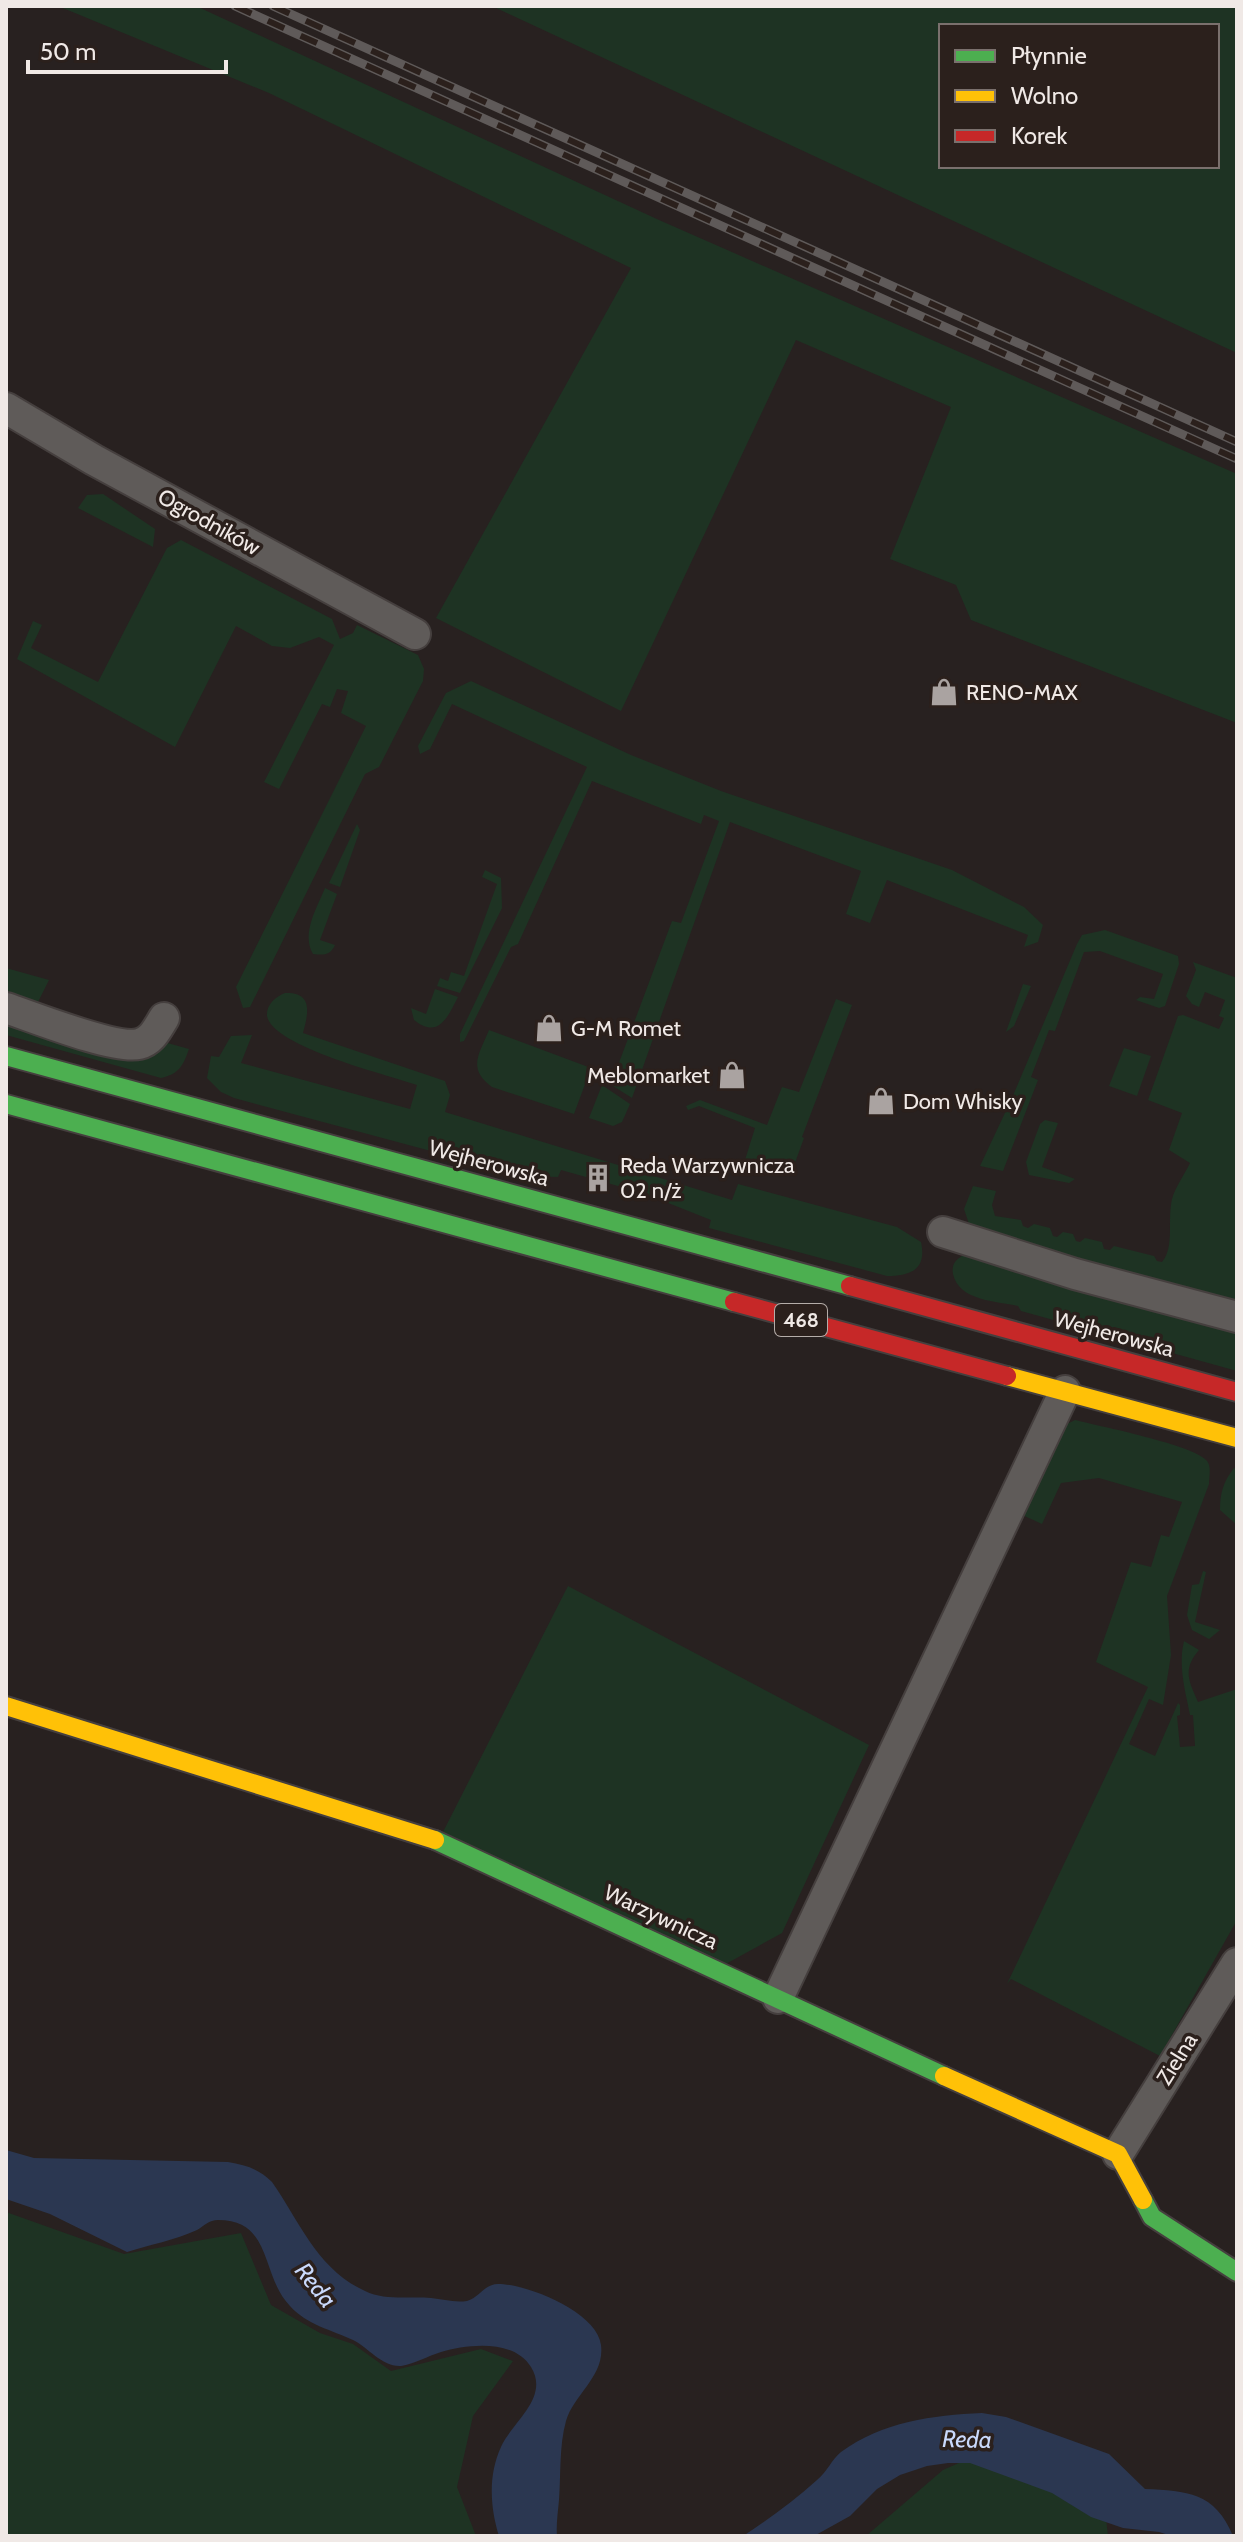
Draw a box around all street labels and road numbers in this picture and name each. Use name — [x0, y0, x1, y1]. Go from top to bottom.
street label: Ogrodników — [153, 483, 265, 561]
street label: Wejherowska — [426, 1134, 552, 1192]
road number: 468 — [775, 1304, 827, 1336]
street label: Wejherowska — [1051, 1305, 1177, 1363]
street label: Warzywnicza — [600, 1879, 723, 1955]
street label: Zielna — [1151, 2028, 1203, 2090]

